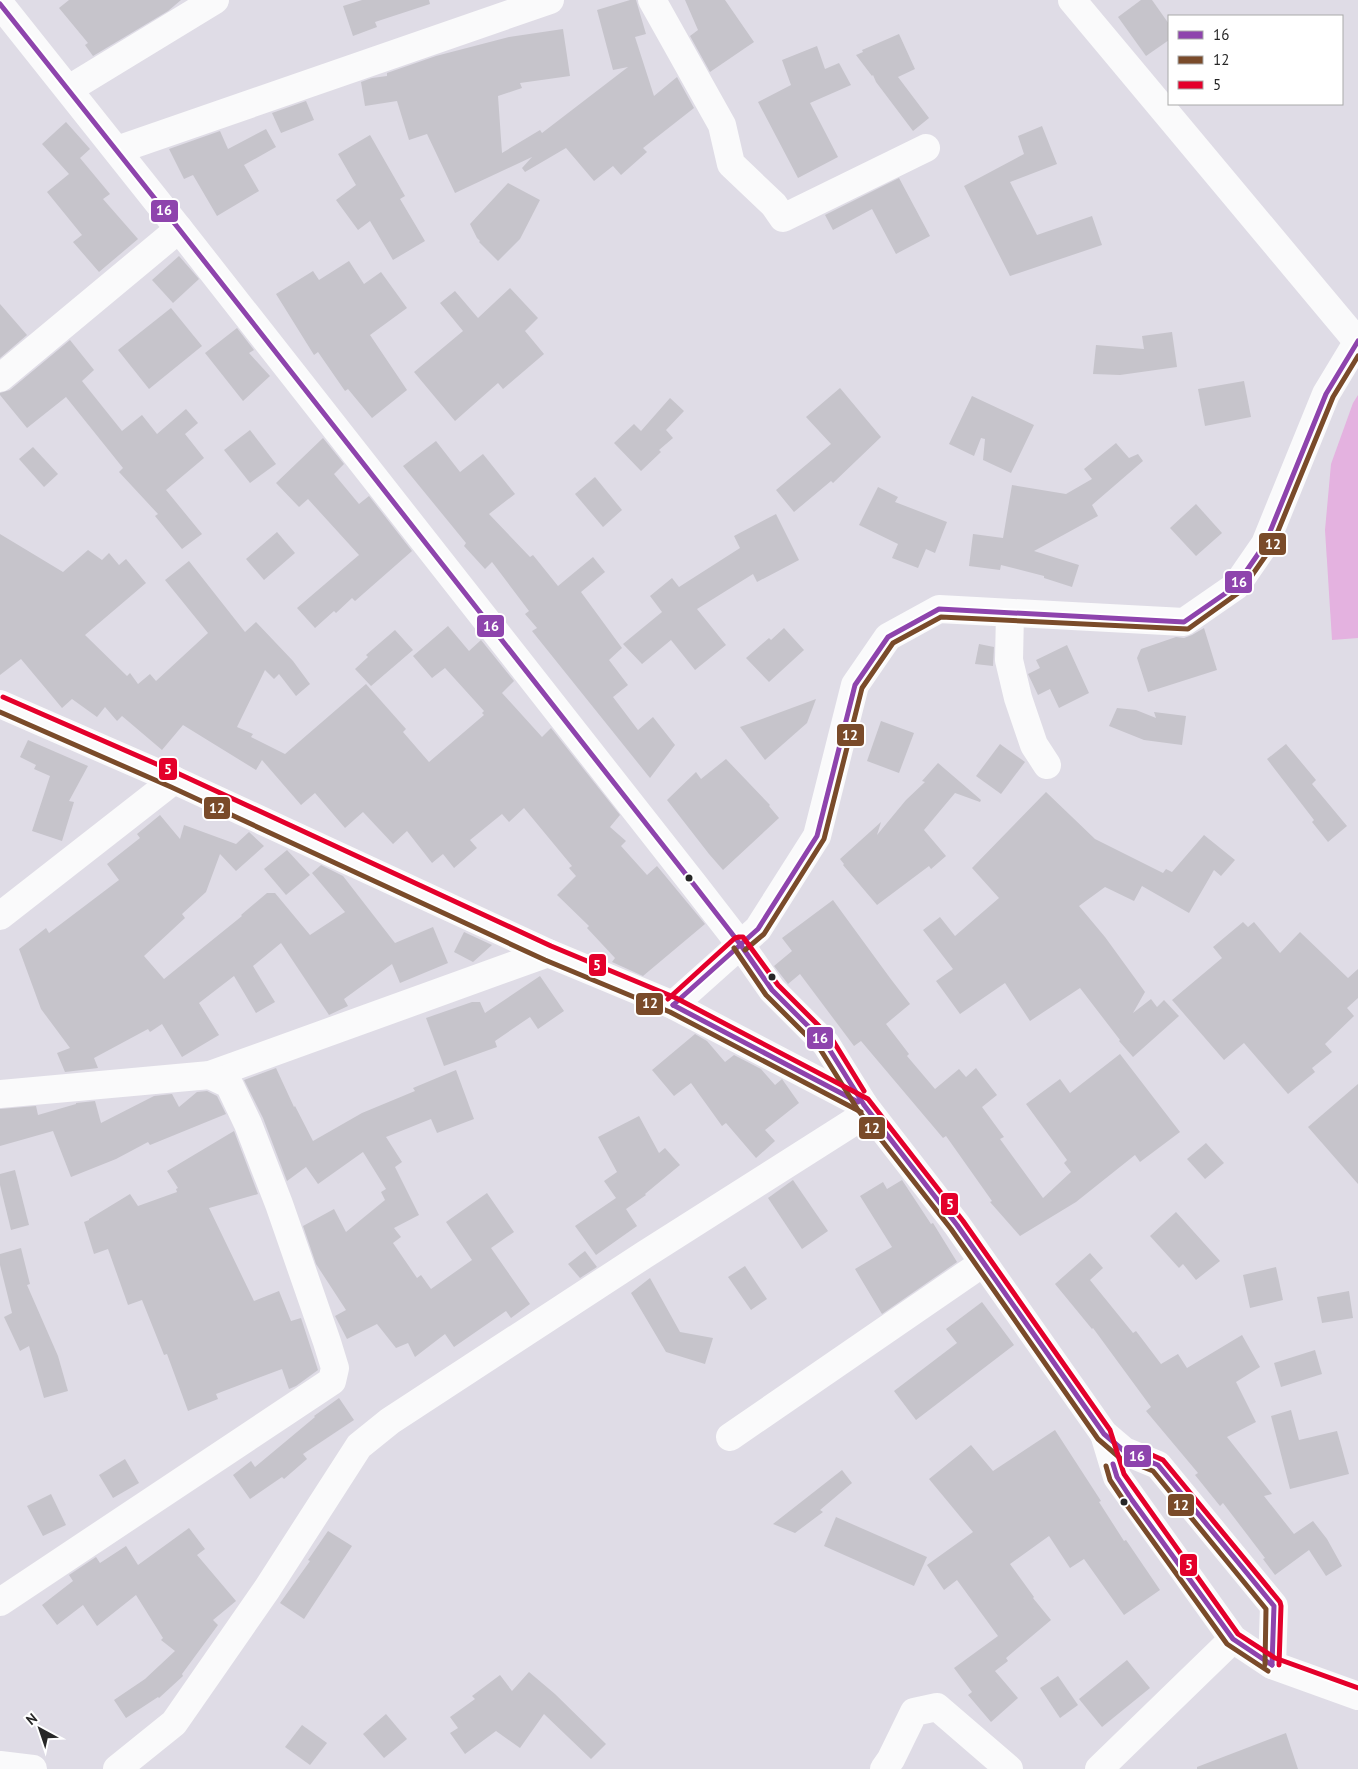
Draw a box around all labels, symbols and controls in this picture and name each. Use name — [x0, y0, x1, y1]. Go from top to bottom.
legend — [1168, 15, 1343, 105]
text: 16 — [1213, 25, 1229, 44]
text: 12 — [1213, 50, 1229, 69]
text: 5 — [1213, 75, 1221, 94]
line badge: 16 — [150, 199, 179, 223]
text: 16 — [156, 201, 172, 219]
line badge: 12 — [1258, 532, 1287, 556]
text: 12 — [1265, 535, 1281, 553]
line badge: 16 — [1224, 570, 1253, 594]
text: 16 — [1231, 573, 1247, 591]
line badge: 16 — [476, 614, 505, 638]
text: 16 — [483, 617, 499, 635]
line badge: 12 — [836, 723, 865, 747]
text: 12 — [842, 726, 858, 744]
line badge: 5 — [158, 757, 178, 781]
text: 5 — [164, 760, 172, 778]
line badge: 12 — [203, 796, 231, 820]
text: 12 — [209, 799, 225, 817]
unlabelled marker — [684, 873, 694, 883]
line badge: 5 — [588, 953, 607, 977]
text: 5 — [593, 956, 601, 974]
unlabelled marker — [767, 972, 777, 982]
line badge: 12 — [635, 992, 664, 1016]
text: 12 — [642, 994, 658, 1012]
line badge: 16 — [806, 1026, 834, 1050]
text: 16 — [812, 1029, 828, 1047]
line badge: 12 — [858, 1116, 886, 1140]
text: 12 — [864, 1119, 880, 1137]
line badge: 5 — [940, 1192, 959, 1216]
text: 5 — [946, 1195, 954, 1213]
line badge: 16 — [1123, 1444, 1152, 1468]
text: 16 — [1129, 1447, 1145, 1465]
line badge: 12 — [1167, 1493, 1195, 1517]
text: 12 — [1173, 1496, 1189, 1514]
unlabelled marker — [1119, 1497, 1129, 1507]
line badge: 5 — [1179, 1553, 1198, 1577]
text: 5 — [1185, 1556, 1193, 1574]
north arrow — [15, 1704, 65, 1754]
text: N — [22, 1709, 41, 1729]

